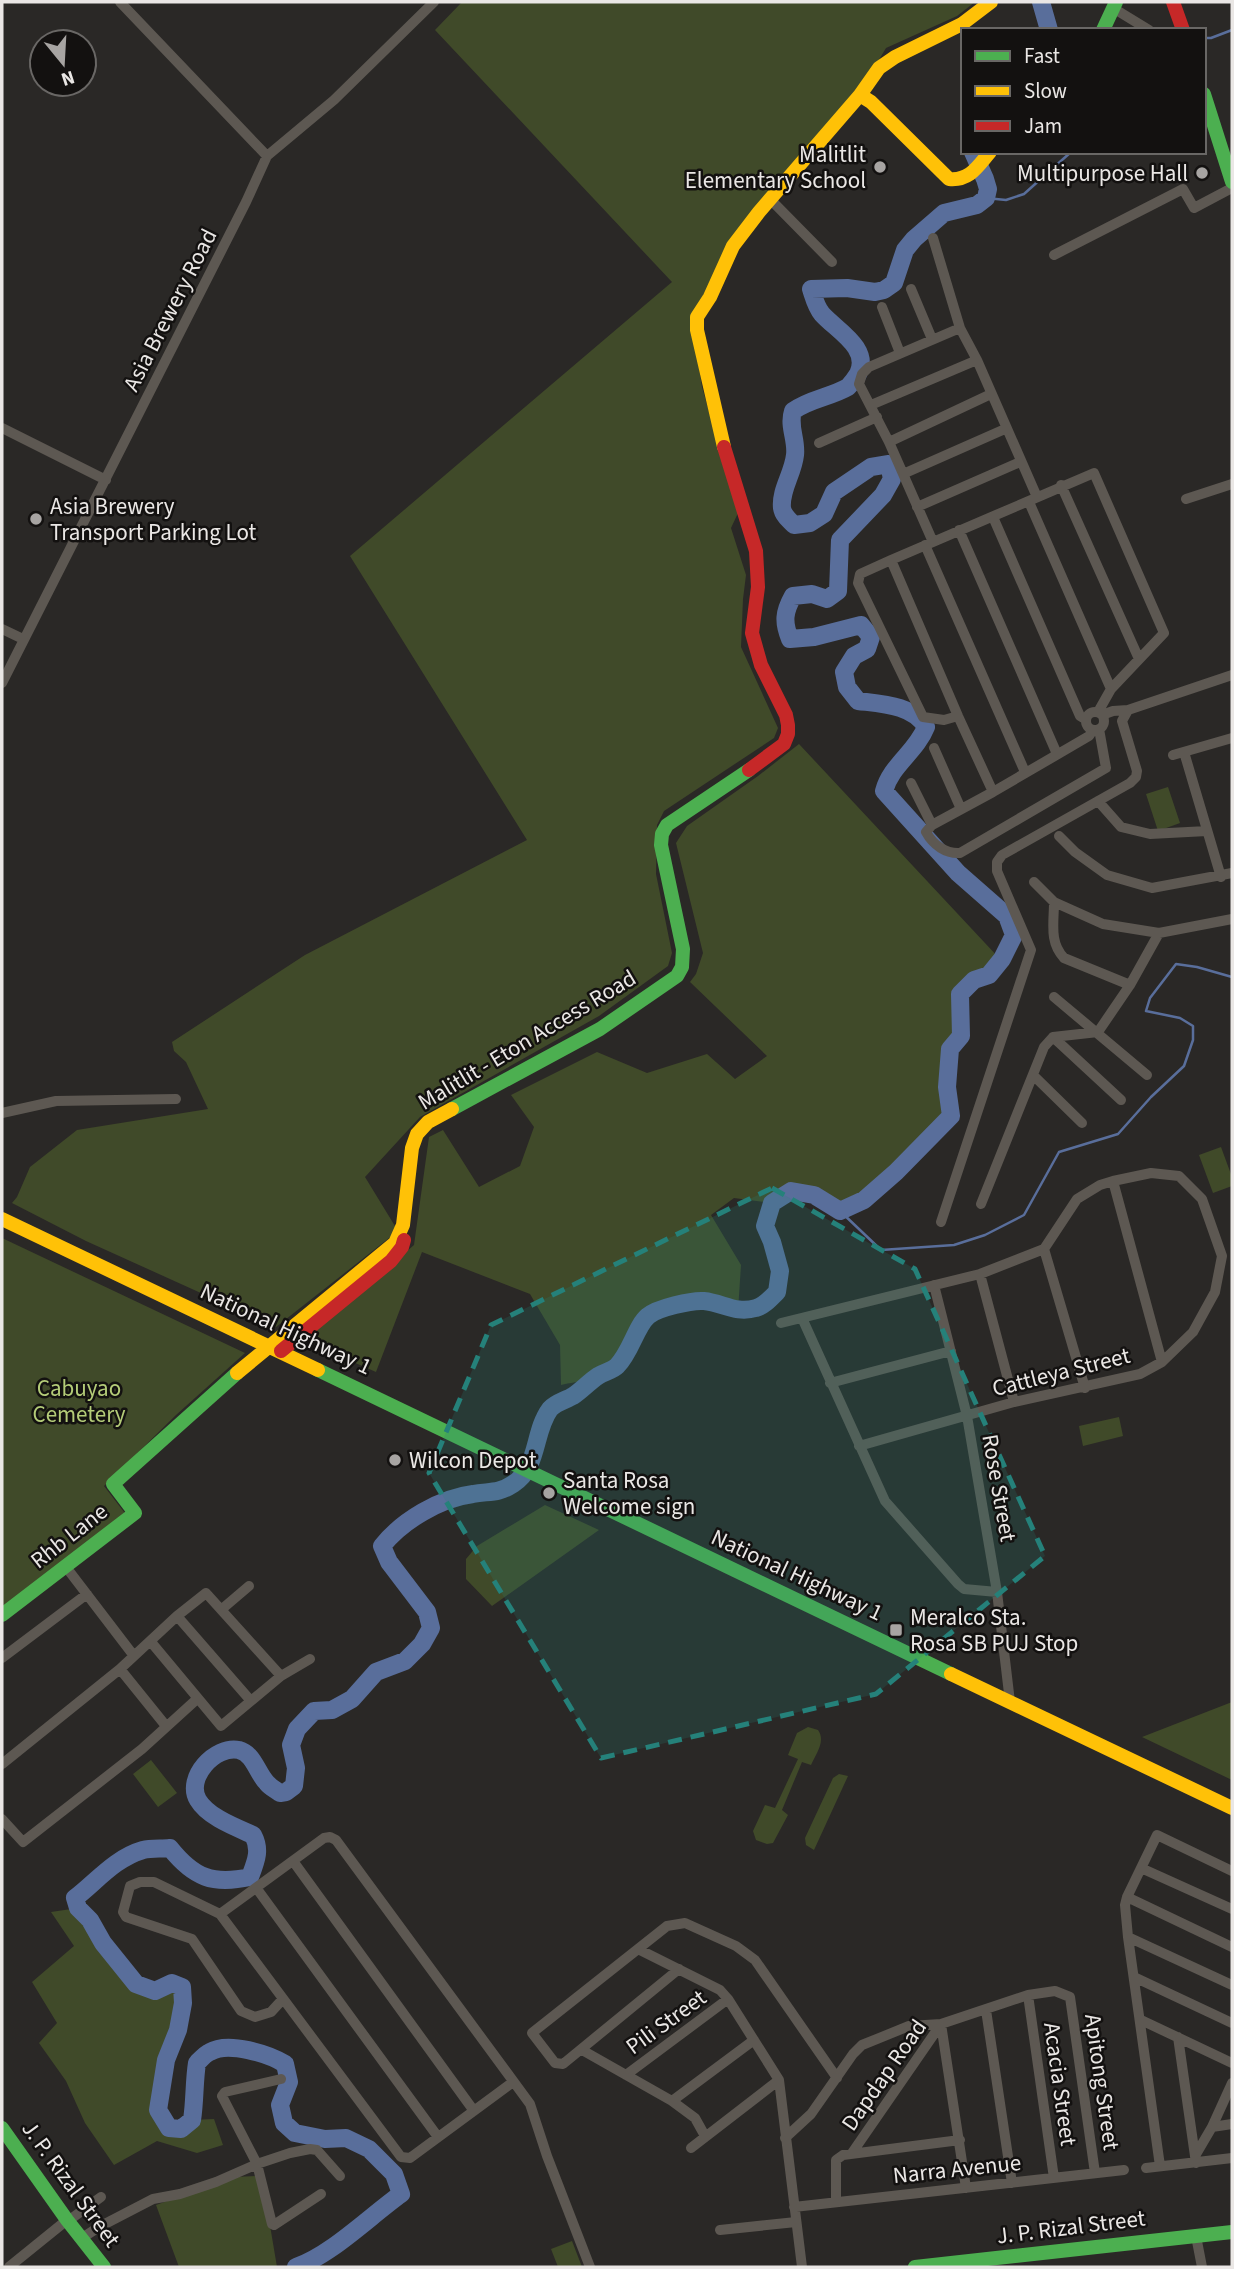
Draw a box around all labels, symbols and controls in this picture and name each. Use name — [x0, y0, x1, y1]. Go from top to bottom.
north arrow — [28, 28, 98, 98]
legend — [961, 28, 1206, 154]
text: Fast — [1024, 41, 1060, 71]
text: N — [58, 63, 78, 93]
text: Slow — [1024, 76, 1067, 106]
text: Jam — [1024, 111, 1062, 141]
place label: Malitlit Elementary School — [685, 138, 866, 197]
place label: Multipurpose Hall — [1017, 157, 1188, 190]
marker: Malitlit Elementary School — [872, 159, 888, 175]
marker: Multipurpose Hall — [1194, 165, 1210, 181]
street label: Asia Brewery Road — [115, 223, 225, 397]
place label: Asia Brewery Transport Parking Lot — [50, 490, 256, 549]
marker: Asia Brewery Transport Parking Lot — [28, 511, 44, 527]
street label: Malitlit - Eton Access Road — [412, 962, 642, 1118]
street label: National Highway 1 — [195, 1275, 377, 1383]
street label: Cattleya Street — [989, 1339, 1134, 1405]
park label: Cabuyao Cemetery — [33, 1372, 126, 1431]
street label: Rose Street — [973, 1432, 1025, 1545]
place label: Wilcon Depot — [409, 1444, 537, 1477]
marker: Wilcon Depot — [387, 1452, 403, 1468]
place label: Santa Rosa Welcome sign — [563, 1464, 695, 1523]
marker: Santa Rosa Welcome sign — [541, 1485, 557, 1501]
street label: Rhb Lane — [24, 1495, 114, 1577]
street label: National Highway 1 — [706, 1521, 888, 1629]
place label: Meralco Sta. Rosa SB PUJ Stop — [910, 1601, 1078, 1660]
marker: Meralco Sta. Rosa SB PUJ Stop — [888, 1622, 904, 1638]
street label: Pili Street — [619, 1981, 713, 2063]
street label: Dapdap Road — [833, 2012, 935, 2138]
street label: Apitong Street — [1076, 2012, 1128, 2152]
street label: Acacia Street — [1035, 2020, 1085, 2148]
street label: J. P. Rizal Street — [14, 2114, 128, 2254]
street label: Narra Avenue — [891, 2146, 1023, 2192]
street label: J. P. Rizal Street — [995, 2202, 1147, 2252]

